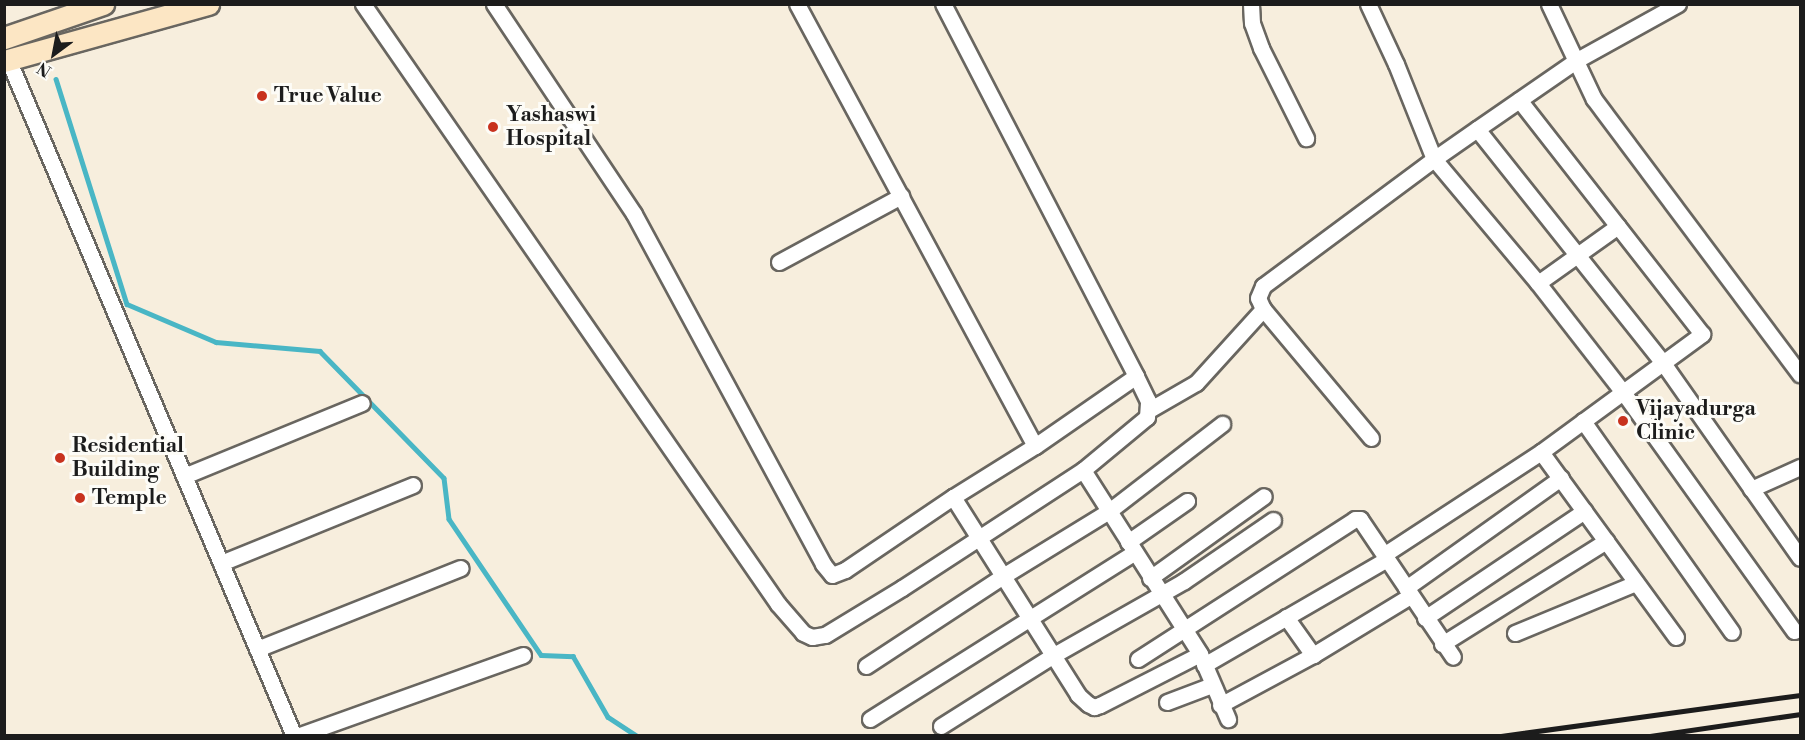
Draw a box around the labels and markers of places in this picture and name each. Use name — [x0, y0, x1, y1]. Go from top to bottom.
place label: True Value — [274, 83, 382, 109]
marker: True Value — [255, 89, 269, 103]
place label: Yashaswi Hospital — [506, 102, 596, 152]
marker: Yashaswi Hospital — [484, 118, 502, 136]
place label: Vijayadurga Clinic — [1636, 396, 1756, 446]
marker: Vijayadurga Clinic — [1614, 412, 1632, 430]
place label: Residential Building — [72, 433, 184, 483]
marker: Residential Building — [53, 451, 67, 465]
place label: Temple — [92, 485, 167, 511]
marker: Temple — [73, 491, 87, 505]

